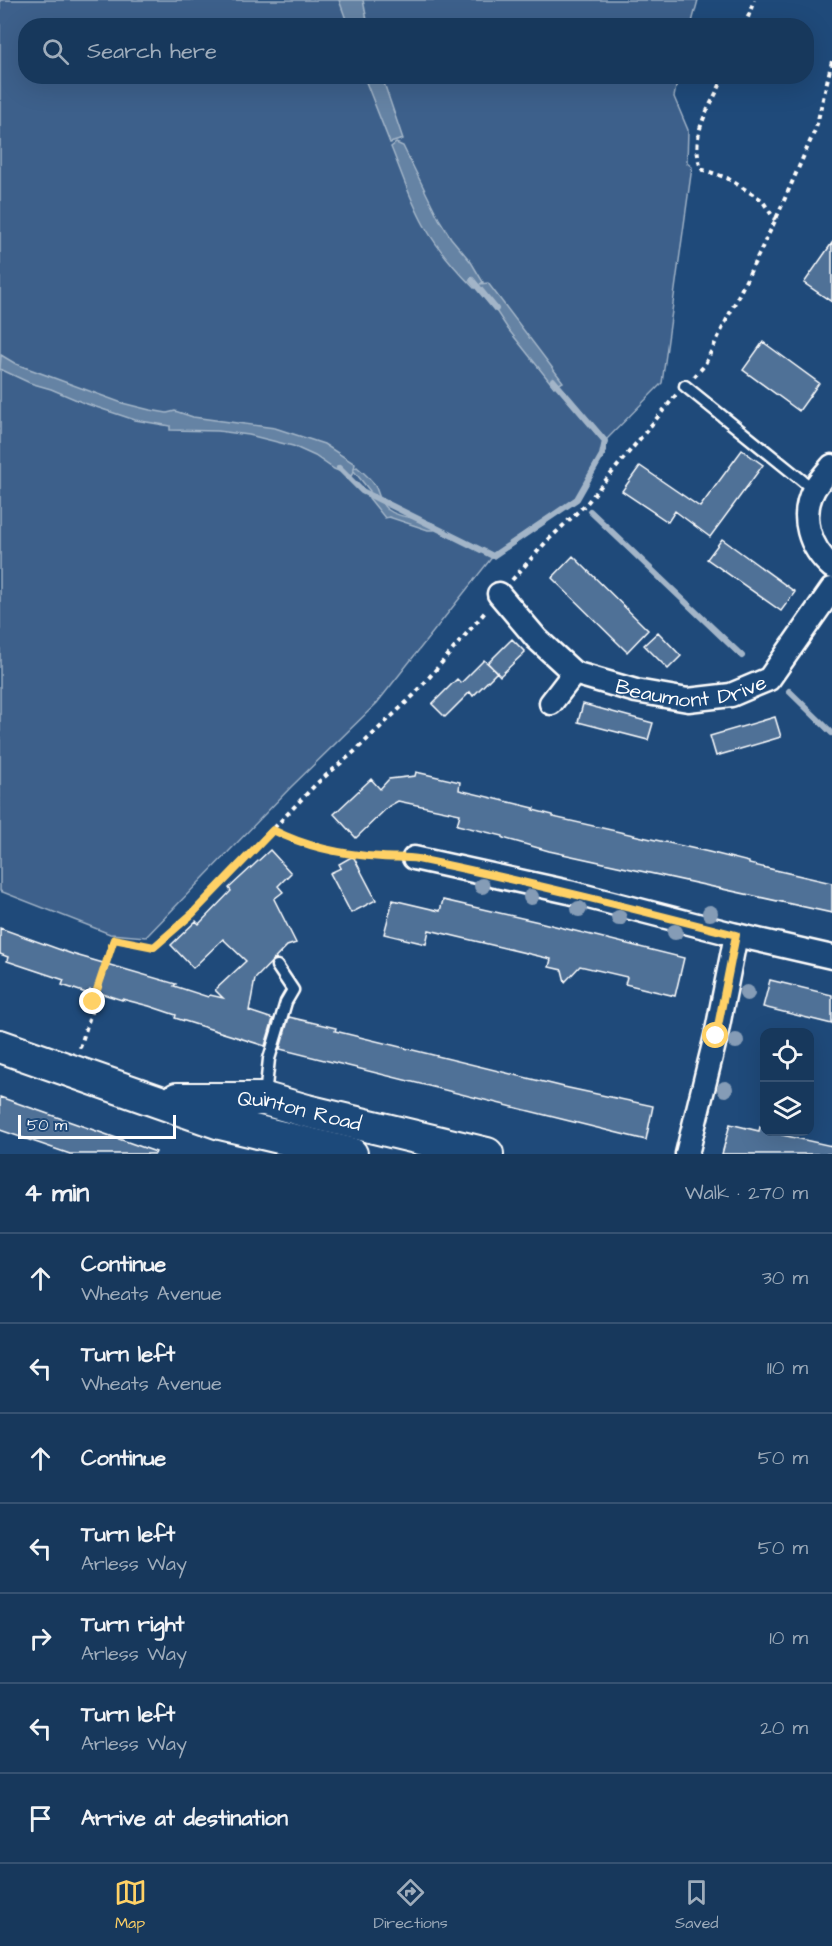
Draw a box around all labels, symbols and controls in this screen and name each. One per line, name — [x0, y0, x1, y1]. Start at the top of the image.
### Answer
search box — [18, 18, 814, 84]
icon: search — [39, 35, 72, 68]
text: Search here — [87, 36, 217, 67]
street label: Beaumont Drive — [612, 667, 771, 715]
route end — [79, 988, 105, 1014]
route start — [702, 1022, 728, 1048]
map controls — [760, 1028, 814, 1136]
button: locate — [760, 1028, 814, 1082]
button: layers — [760, 1082, 814, 1136]
street label: Quinton Road — [238, 1085, 365, 1138]
scale bar — [18, 1112, 176, 1140]
text: 50 m — [27, 1114, 67, 1136]
text: 4 min — [24, 1175, 89, 1211]
text: Walk · 270 m — [685, 1179, 808, 1207]
text: Continue — [81, 1249, 166, 1280]
icon: ahead — [24, 1262, 57, 1295]
text: 30 m — [762, 1264, 808, 1292]
text: Wheats Avenue — [81, 1280, 222, 1308]
text: Turn left — [81, 1339, 175, 1370]
icon: left — [24, 1352, 57, 1385]
text: 110 m — [767, 1354, 808, 1382]
text: Wheats Avenue — [81, 1370, 222, 1398]
icon: ahead — [24, 1442, 57, 1475]
text: Continue — [81, 1443, 166, 1474]
text: 50 m — [758, 1444, 808, 1472]
text: Turn left — [81, 1519, 175, 1550]
icon: left — [24, 1532, 57, 1565]
text: 50 m — [758, 1534, 808, 1562]
text: Arless Way — [81, 1550, 187, 1578]
text: Turn right — [81, 1609, 184, 1640]
icon: right — [24, 1622, 57, 1655]
text: 10 m — [769, 1624, 808, 1652]
text: Arless Way — [81, 1640, 187, 1668]
text: Turn left — [81, 1699, 175, 1730]
icon: left — [24, 1712, 57, 1745]
text: 20 m — [760, 1714, 808, 1742]
text: Arless Way — [81, 1730, 187, 1758]
icon: arrive — [24, 1802, 57, 1835]
text: Arrive at destination — [81, 1803, 288, 1834]
tab: Map — [114, 1876, 147, 1934]
tab: Directions — [374, 1876, 448, 1934]
tab: Saved — [675, 1876, 718, 1934]

